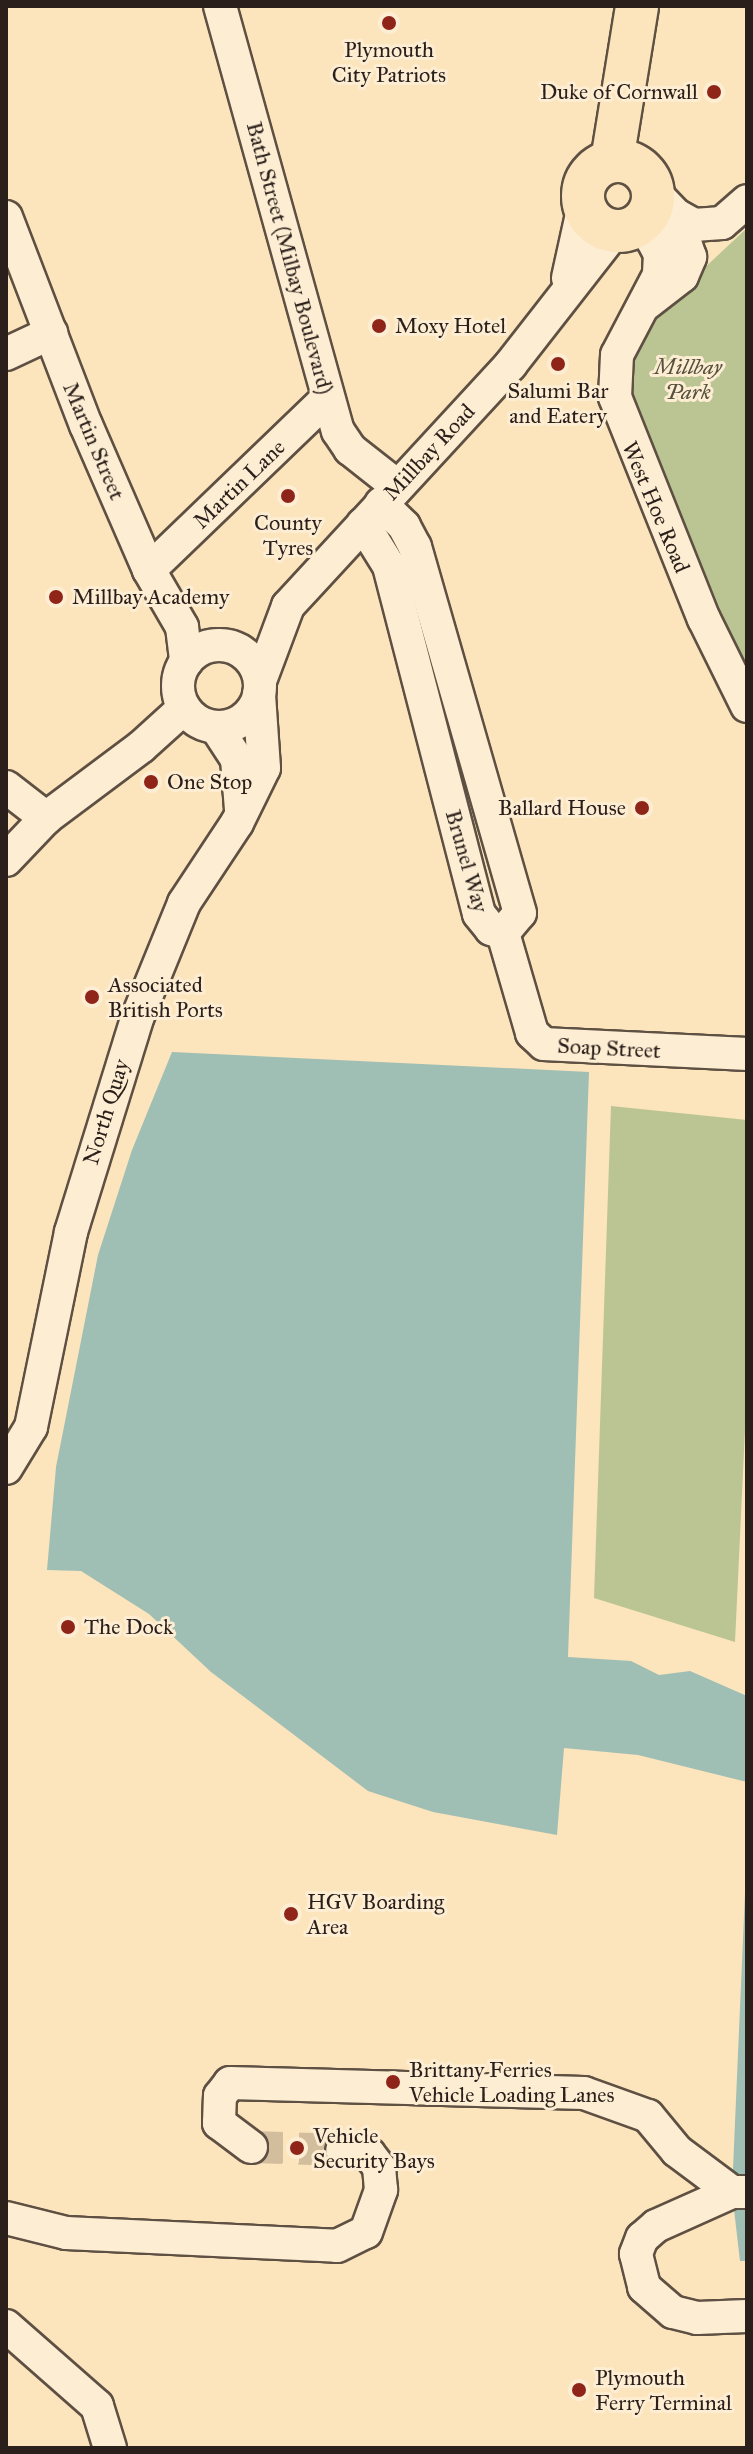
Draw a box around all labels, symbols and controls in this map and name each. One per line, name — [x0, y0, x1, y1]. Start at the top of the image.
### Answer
marker: Plymouth City Patriots — [380, 14, 398, 32]
place label: Plymouth City Patriots — [332, 36, 446, 88]
place label: Duke of Cornwall — [540, 79, 698, 105]
marker: Duke of Cornwall — [705, 83, 723, 101]
street label: Bath Street (Milbay Boulevard) — [241, 119, 339, 397]
place label: Moxy Hotel — [395, 313, 506, 339]
marker: Moxy Hotel — [370, 317, 388, 335]
park label: Millbay Park — [654, 353, 722, 404]
marker: Salumi Bar and Eatery — [549, 355, 567, 373]
place label: Salumi Bar and Eatery — [508, 377, 608, 428]
street label: Martin Street — [57, 378, 131, 504]
street label: Millbay Road — [378, 398, 480, 506]
street label: Martin Lane — [188, 434, 290, 534]
street label: West Hoe Road — [616, 437, 696, 577]
marker: County Tyres — [279, 487, 297, 505]
place label: County Tyres — [254, 509, 322, 560]
place label: Millbay Academy — [72, 584, 229, 610]
marker: Millbay Academy — [47, 588, 65, 606]
place label: One Stop — [167, 769, 252, 795]
marker: One Stop — [142, 773, 160, 791]
place label: Ballard House — [498, 795, 626, 821]
marker: Ballard House — [633, 799, 651, 817]
street label: Brunel Way — [440, 807, 494, 915]
place label: Associated British Ports — [108, 971, 223, 1022]
marker: Associated British Ports — [83, 988, 101, 1006]
street label: Soap Street — [557, 1032, 661, 1064]
street label: North Quay — [77, 1056, 135, 1168]
place label: The Dock — [84, 1614, 173, 1640]
marker: The Dock — [59, 1618, 77, 1636]
place label: HGV Boarding Area — [307, 1888, 444, 1940]
marker: HGV Boarding Area — [282, 1905, 300, 1923]
place label: Brittany Ferries Vehicle Loading Lanes — [409, 2056, 615, 2108]
marker: Brittany Ferries Vehicle Loading Lanes — [384, 2073, 402, 2091]
place label: Vehicle Security Bays — [313, 2122, 435, 2174]
marker: Vehicle Security Bays — [288, 2139, 306, 2157]
place label: Plymouth Ferry Terminal — [595, 2364, 732, 2416]
marker: Plymouth Ferry Terminal — [570, 2381, 588, 2399]

